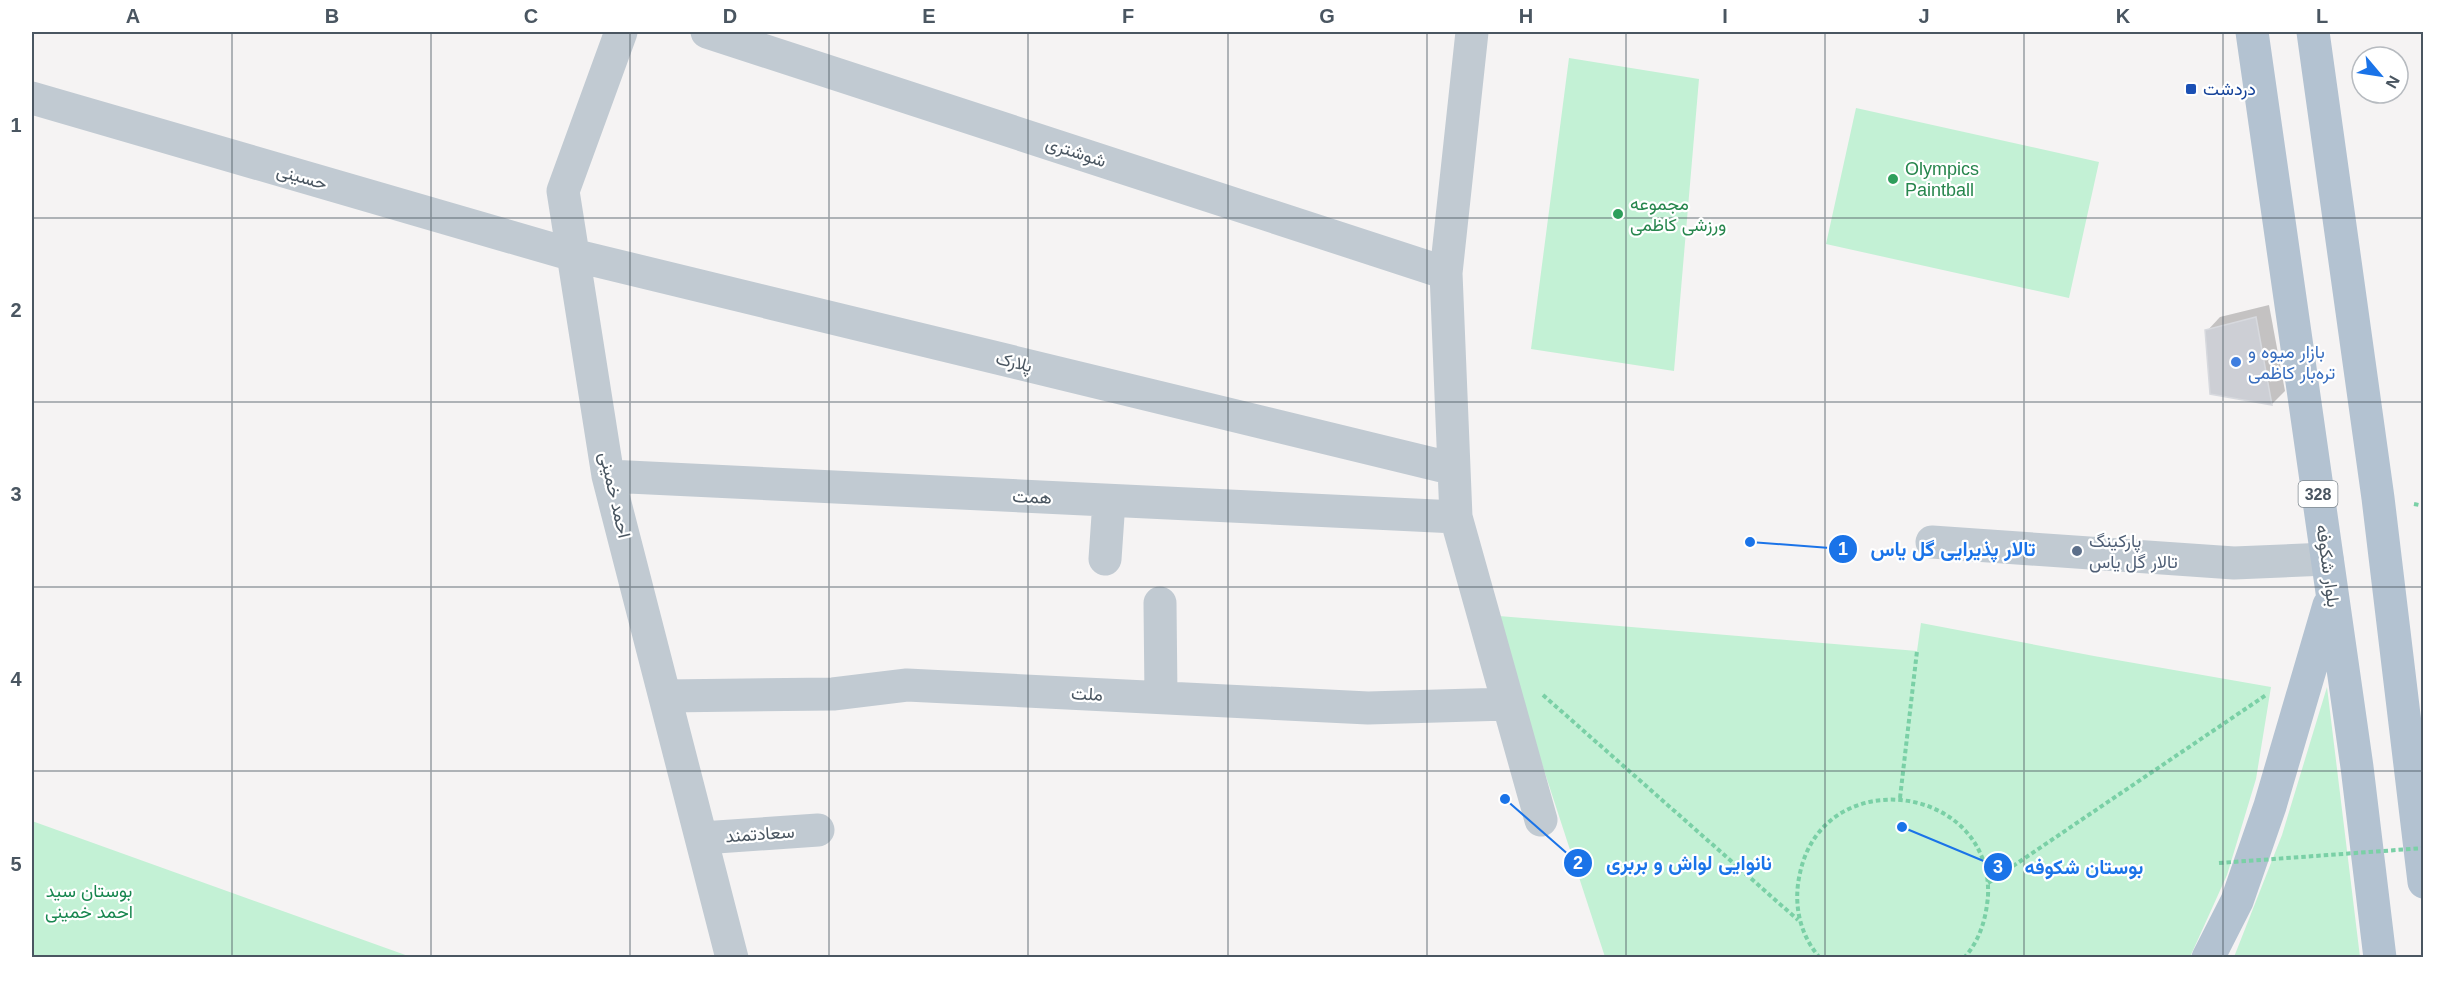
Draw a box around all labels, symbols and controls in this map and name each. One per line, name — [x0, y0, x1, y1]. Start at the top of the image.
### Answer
text: A — [126, 5, 140, 27]
text: B — [325, 5, 339, 27]
text: C — [524, 5, 538, 27]
text: D — [723, 5, 737, 27]
text: E — [922, 5, 936, 27]
text: F — [1122, 5, 1134, 27]
text: G — [1319, 5, 1335, 27]
text: H — [1519, 5, 1533, 27]
text: I — [1722, 5, 1728, 27]
text: J — [1918, 5, 1930, 27]
text: K — [2116, 5, 2131, 27]
text: L — [2316, 5, 2328, 27]
north arrow — [2350, 45, 2410, 105]
text: N — [2382, 73, 2403, 91]
place label: دردشت — [2203, 79, 2256, 100]
marker: دردشت — [2184, 82, 2198, 96]
text: 1 — [10, 114, 22, 136]
street label: شوشتری — [1043, 133, 1109, 172]
place label: Olympics Paintball — [1905, 159, 1979, 200]
street label: حسینی — [274, 160, 330, 195]
marker: Olympics Paintball — [1886, 172, 1900, 186]
place label: مجموعه ورزشی کاظمی — [1630, 194, 1726, 236]
marker: مجموعه ورزشی کاظمی — [1611, 207, 1625, 221]
text: 2 — [10, 299, 22, 321]
place label: بازار میوه و تره‌بار کاظمی — [2248, 342, 2335, 384]
street label: پلارک — [993, 348, 1034, 378]
marker: بازار میوه و تره‌بار کاظمی — [2229, 355, 2243, 369]
street label: احمد خمینی — [594, 450, 635, 540]
road number: 328 — [2298, 481, 2338, 507]
text: 3 — [10, 483, 22, 505]
street label: همت — [1012, 486, 1052, 508]
street label: بلوار شکوفه — [2311, 523, 2344, 609]
callout: تالار پذیرایی گل یاس — [1828, 530, 2047, 568]
place label: پارکینگ تالار گل یاس — [2089, 531, 2178, 573]
text: تالار پذیرایی گل یاس — [1870, 538, 2036, 563]
text: 1 — [1838, 539, 1848, 559]
marker: پارکینگ تالار گل یاس — [2070, 544, 2084, 558]
text: 4 — [10, 668, 22, 690]
street label: ملت — [1070, 683, 1104, 705]
street label: سعادتمند — [725, 822, 795, 846]
callout: نانوایی لواش و بربری — [1563, 844, 1784, 882]
callout: بوستان شکوفه — [1983, 848, 2156, 886]
text: نانوایی لواش و بربری — [1606, 852, 1772, 876]
text: 5 — [10, 853, 22, 875]
text: 2 — [1573, 853, 1583, 873]
text: بوستان شکوفه — [2025, 856, 2143, 880]
text: 3 — [1993, 857, 2003, 877]
park label: بوستان سید احمد خمینی — [45, 881, 133, 923]

